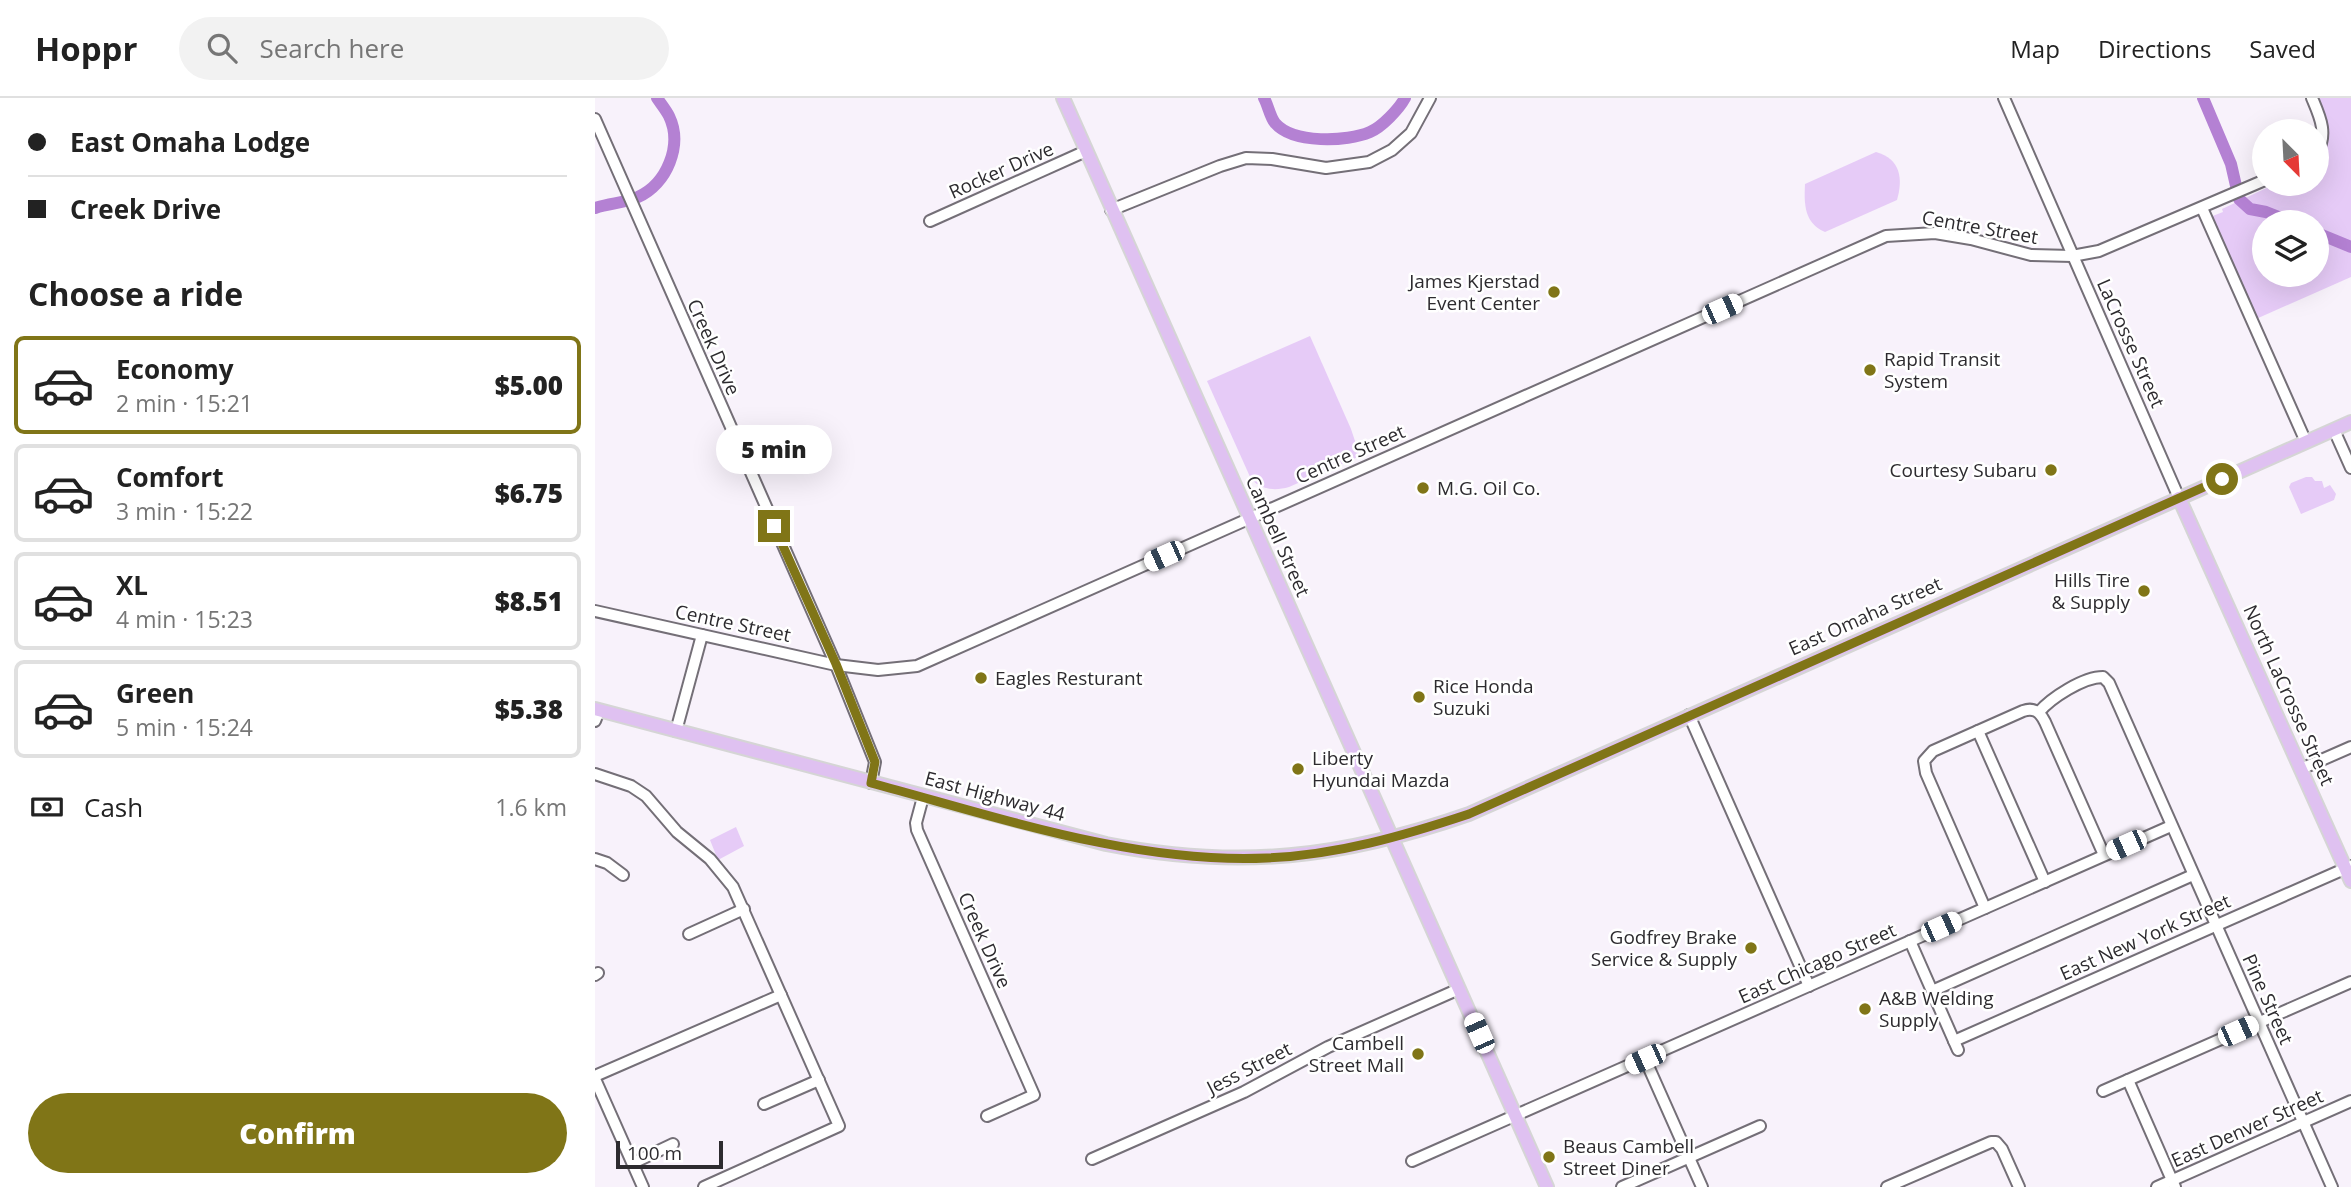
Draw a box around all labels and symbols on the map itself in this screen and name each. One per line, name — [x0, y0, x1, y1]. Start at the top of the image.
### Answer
north arrow — [2252, 119, 2329, 196]
street label: Rocker Drive — [944, 135, 1058, 205]
street label: Centre Street — [1920, 204, 2040, 250]
place label: James Kjerstad Event Center — [1407, 268, 1540, 316]
street label: LaCrosse Street — [2091, 274, 2171, 412]
marker: James Kjerstad Event Center — [1546, 284, 1562, 300]
car — [1699, 291, 1746, 327]
street label: Creek Drive — [681, 295, 747, 399]
place label: Rapid Transit System — [1884, 346, 2001, 394]
marker: Rapid Transit System — [1862, 362, 1878, 378]
street label: Centre Street — [1291, 418, 1409, 490]
callout: 5 min — [716, 424, 832, 474]
place label: Courtesy Subaru — [1890, 457, 2037, 483]
marker: Courtesy Subaru — [2043, 462, 2059, 478]
route start — [2206, 463, 2238, 495]
street label: Cambell Street — [1240, 471, 1316, 601]
place label: M.G. Oil Co. — [1437, 475, 1541, 501]
marker: M.G. Oil Co. — [1415, 480, 1431, 496]
route end — [758, 510, 790, 542]
car — [1141, 538, 1188, 574]
place label: Hills Tire & Supply — [2052, 567, 2130, 615]
street label: East Omaha Street — [1784, 570, 1946, 661]
marker: Hills Tire & Supply — [2136, 583, 2152, 599]
street label: Centre Street — [673, 598, 793, 648]
street label: North LaCrosse Street — [2237, 601, 2341, 790]
place label: Eagles Resturant — [995, 665, 1143, 691]
marker: Eagles Resturant — [973, 670, 989, 686]
place label: Rice Honda Suzuki — [1433, 673, 1534, 721]
marker: Rice Honda Suzuki — [1411, 689, 1427, 705]
place label: Liberty Hyundai Mazda — [1312, 745, 1449, 793]
marker: Liberty Hyundai Mazda — [1290, 761, 1306, 777]
street label: East Highway 44 — [922, 765, 1068, 827]
car — [2103, 827, 2150, 863]
street label: Creek Drive — [952, 888, 1018, 992]
street label: East New York Street — [2056, 888, 2235, 986]
car — [1918, 909, 1965, 945]
street label: East Chicago Street — [1734, 917, 1900, 1009]
place label: Godfrey Brake Service & Supply — [1591, 924, 1737, 972]
marker: Godfrey Brake Service & Supply — [1743, 940, 1759, 956]
street label: Pine Street — [2236, 950, 2300, 1049]
place label: A&B Welding Supply — [1879, 985, 1993, 1033]
marker: A&B Welding Supply — [1857, 1001, 1873, 1017]
car — [1461, 1010, 1498, 1056]
car — [2215, 1013, 2262, 1049]
place label: Cambell Street Mall — [1309, 1030, 1404, 1078]
street label: Jess Street — [1200, 1035, 1296, 1101]
car — [1622, 1041, 1669, 1077]
marker: Cambell Street Mall — [1410, 1046, 1426, 1062]
street label: East Denver Street — [2167, 1083, 2327, 1173]
place label: Beaus Cambell Street Diner — [1563, 1133, 1694, 1181]
scale bar — [616, 1138, 723, 1170]
marker: Beaus Cambell Street Diner — [1541, 1149, 1557, 1165]

